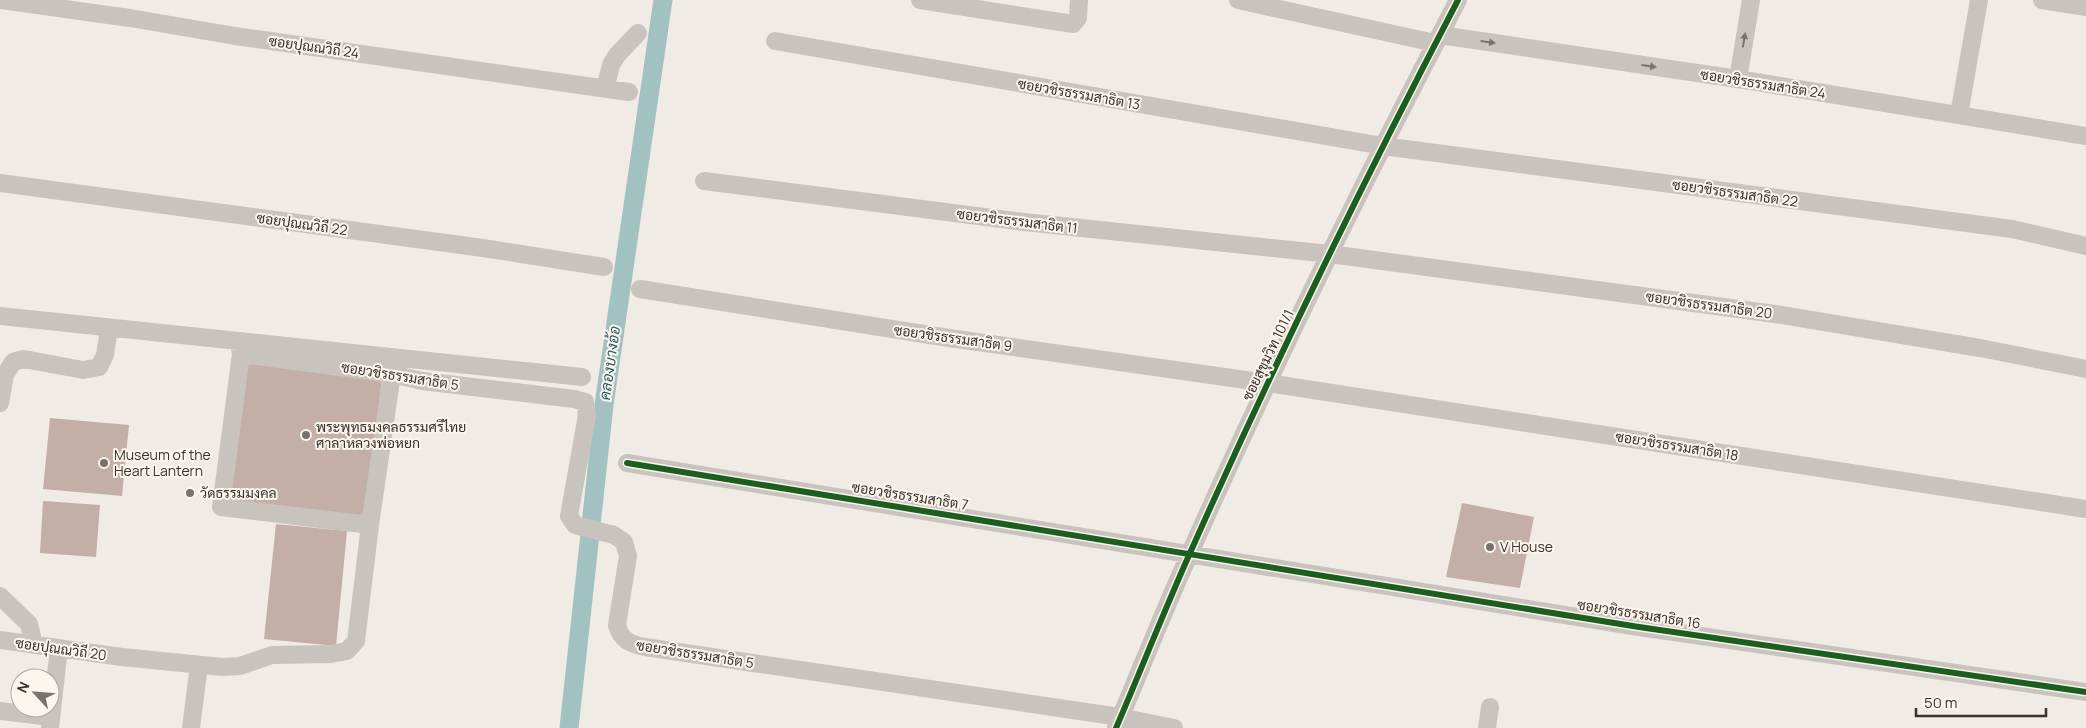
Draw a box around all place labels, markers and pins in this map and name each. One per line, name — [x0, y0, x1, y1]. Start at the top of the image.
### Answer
place label: พระพุทธมงคลธรรมศรีไทย ศาลาหลวงพ่อหยก — [316, 417, 466, 452]
marker: พระพุทธมงคลธรรมศรีไทย ศาลาหลวงพ่อหยก — [300, 429, 312, 441]
place label: Museum of the Heart Lantern — [114, 445, 211, 480]
marker: Museum of the Heart Lantern — [98, 457, 110, 469]
place label: วัดธรรมมงคล — [200, 483, 277, 502]
marker: วัดธรรมมงคล — [184, 487, 196, 499]
place label: V House — [1500, 537, 1553, 556]
marker: V House — [1484, 541, 1496, 553]

